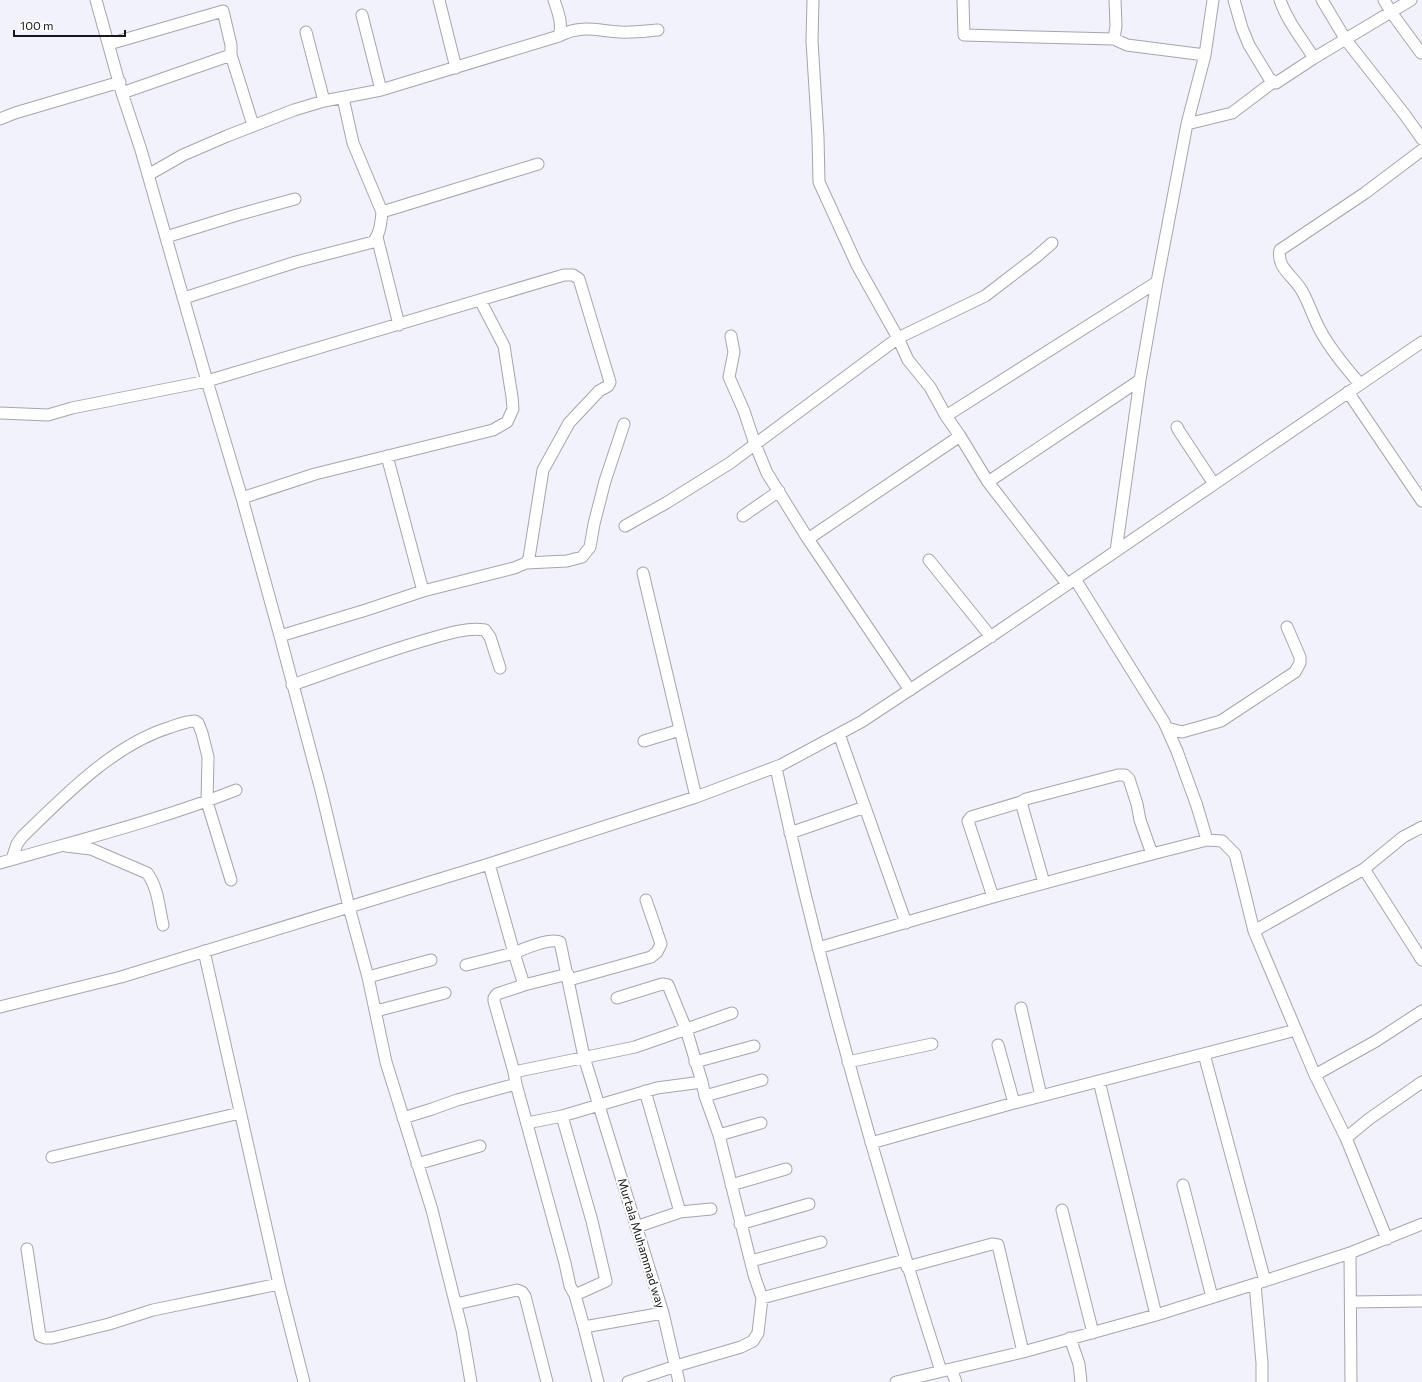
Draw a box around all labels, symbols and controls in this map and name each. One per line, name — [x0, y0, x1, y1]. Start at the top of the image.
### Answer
scale bar — [14, 12, 125, 38]
text: 100 m — [20, 18, 54, 32]
street label: Murtala Muhammad way — [616, 1176, 668, 1310]

